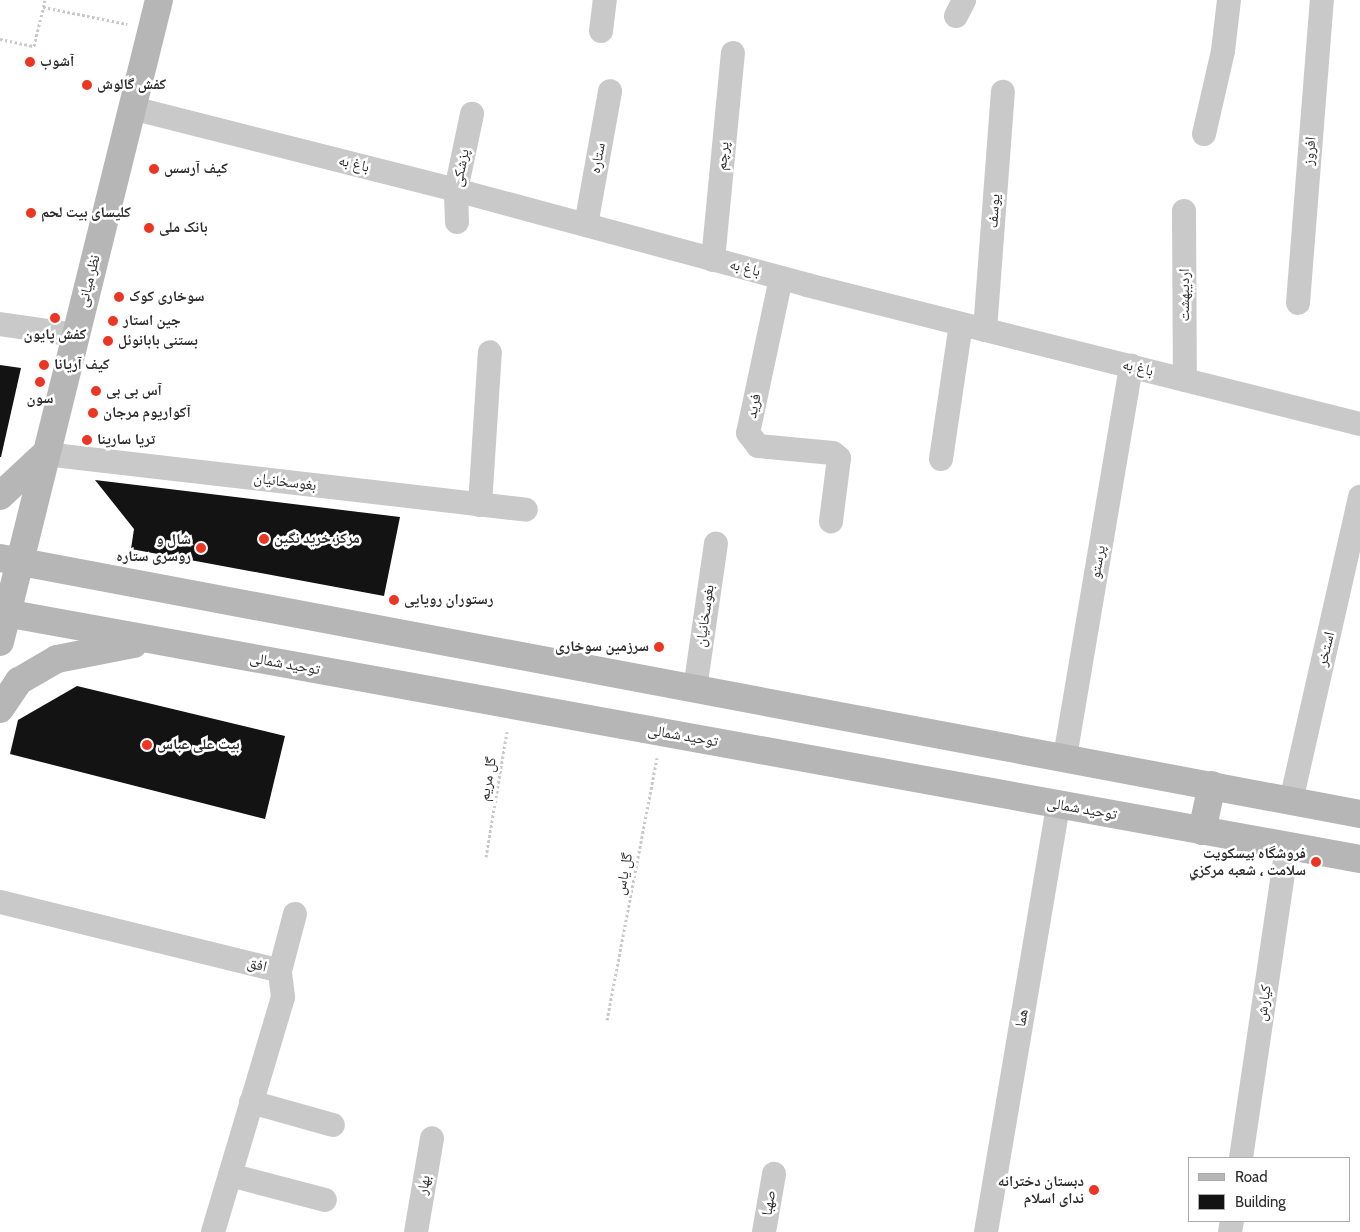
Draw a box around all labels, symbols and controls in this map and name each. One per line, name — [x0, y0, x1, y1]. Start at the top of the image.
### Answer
place label: آشوب — [40, 53, 74, 71]
marker: آشوب — [24, 56, 36, 68]
place label: کفش گالوش — [97, 76, 166, 94]
marker: کفش گالوش — [81, 79, 93, 91]
street label: افروز — [1300, 136, 1320, 166]
street label: ستاره — [586, 141, 610, 175]
street label: پرچم — [713, 141, 733, 171]
street label: پزشکی — [449, 148, 473, 188]
street label: باغ به — [337, 151, 371, 177]
place label: کیف آرسس — [164, 160, 228, 178]
marker: کیف آرسس — [148, 163, 160, 175]
street label: یوسف — [984, 193, 1004, 229]
place label: کلیسای بیت لحم — [41, 204, 131, 222]
marker: کلیسای بیت لحم — [25, 207, 37, 219]
place label: بانک ملی — [159, 219, 208, 237]
marker: بانک ملی — [143, 222, 155, 234]
street label: نظر میانی — [74, 253, 104, 309]
street label: باغ به — [728, 255, 762, 281]
street label: اردیبهشت — [1176, 268, 1194, 322]
place label: سوخاری کوک — [129, 288, 205, 306]
marker: سوخاری کوک — [113, 291, 125, 303]
marker: کفش پایون — [49, 312, 61, 324]
place label: جین استار — [123, 312, 181, 330]
marker: جین استار — [107, 315, 119, 327]
place label: کفش پایون — [24, 326, 86, 344]
place label: بستنی بابانوئل — [118, 332, 198, 350]
marker: بستنی بابانوئل — [102, 335, 114, 347]
street label: باغ به — [1121, 355, 1155, 381]
place label: کیف آریانا — [54, 356, 110, 374]
marker: کیف آریانا — [38, 359, 50, 371]
marker: سون — [34, 376, 46, 388]
place label: آس بی بی — [106, 382, 162, 400]
marker: آس بی بی — [90, 385, 102, 397]
place label: سون — [27, 390, 53, 408]
street label: فرید — [743, 392, 765, 420]
place label: آکواریوم مرجان — [103, 404, 191, 422]
marker: آکواریوم مرجان — [87, 407, 99, 419]
place label: تریا سارینا — [97, 431, 155, 449]
marker: تریا سارینا — [81, 434, 93, 446]
street label: بغوسخانیان — [253, 469, 317, 495]
place label: شال و روسری ستاره — [116, 530, 191, 565]
place label: مرکز خرید نگین — [274, 530, 360, 548]
marker: مرکز خرید نگین — [258, 533, 270, 545]
marker: شال و روسری ستاره — [195, 542, 207, 554]
street label: پرستو — [1086, 544, 1110, 580]
street label: بغوسخانیان — [692, 583, 718, 649]
place label: رستوران رویایی — [404, 591, 493, 609]
marker: رستوران رویایی — [388, 594, 400, 606]
street label: استخر — [1313, 630, 1339, 668]
place label: سرزمین سوخاری — [555, 638, 649, 656]
marker: سرزمین سوخاری — [653, 641, 665, 653]
street label: توحید شمالی — [249, 649, 321, 679]
street label: توحید شمالی — [647, 721, 719, 751]
place label: بیت علی عباس — [157, 736, 240, 754]
marker: بیت علی عباس — [141, 739, 153, 751]
street label: گل مریم — [475, 756, 501, 802]
street label: توحید شمالی — [1046, 794, 1118, 824]
place label: فروشگاه بيسكويت سلامت ، شعبه مركزي — [1189, 844, 1306, 879]
street label: گل یاس — [611, 851, 637, 897]
marker: فروشگاه بيسكويت سلامت ، شعبه مركزي — [1310, 856, 1322, 868]
street label: افق — [245, 954, 269, 976]
street label: کیارش — [1253, 984, 1275, 1022]
street label: هما — [1012, 1008, 1032, 1028]
legend — [1188, 1157, 1350, 1222]
text: Road — [1235, 1168, 1268, 1186]
place label: دبستان دخترانه ندای اسلام — [998, 1172, 1084, 1207]
street label: بهار — [413, 1174, 435, 1196]
marker: دبستان دخترانه ندای اسلام — [1088, 1184, 1100, 1196]
street label: صهبا — [758, 1189, 780, 1217]
text: Building — [1235, 1193, 1286, 1211]

